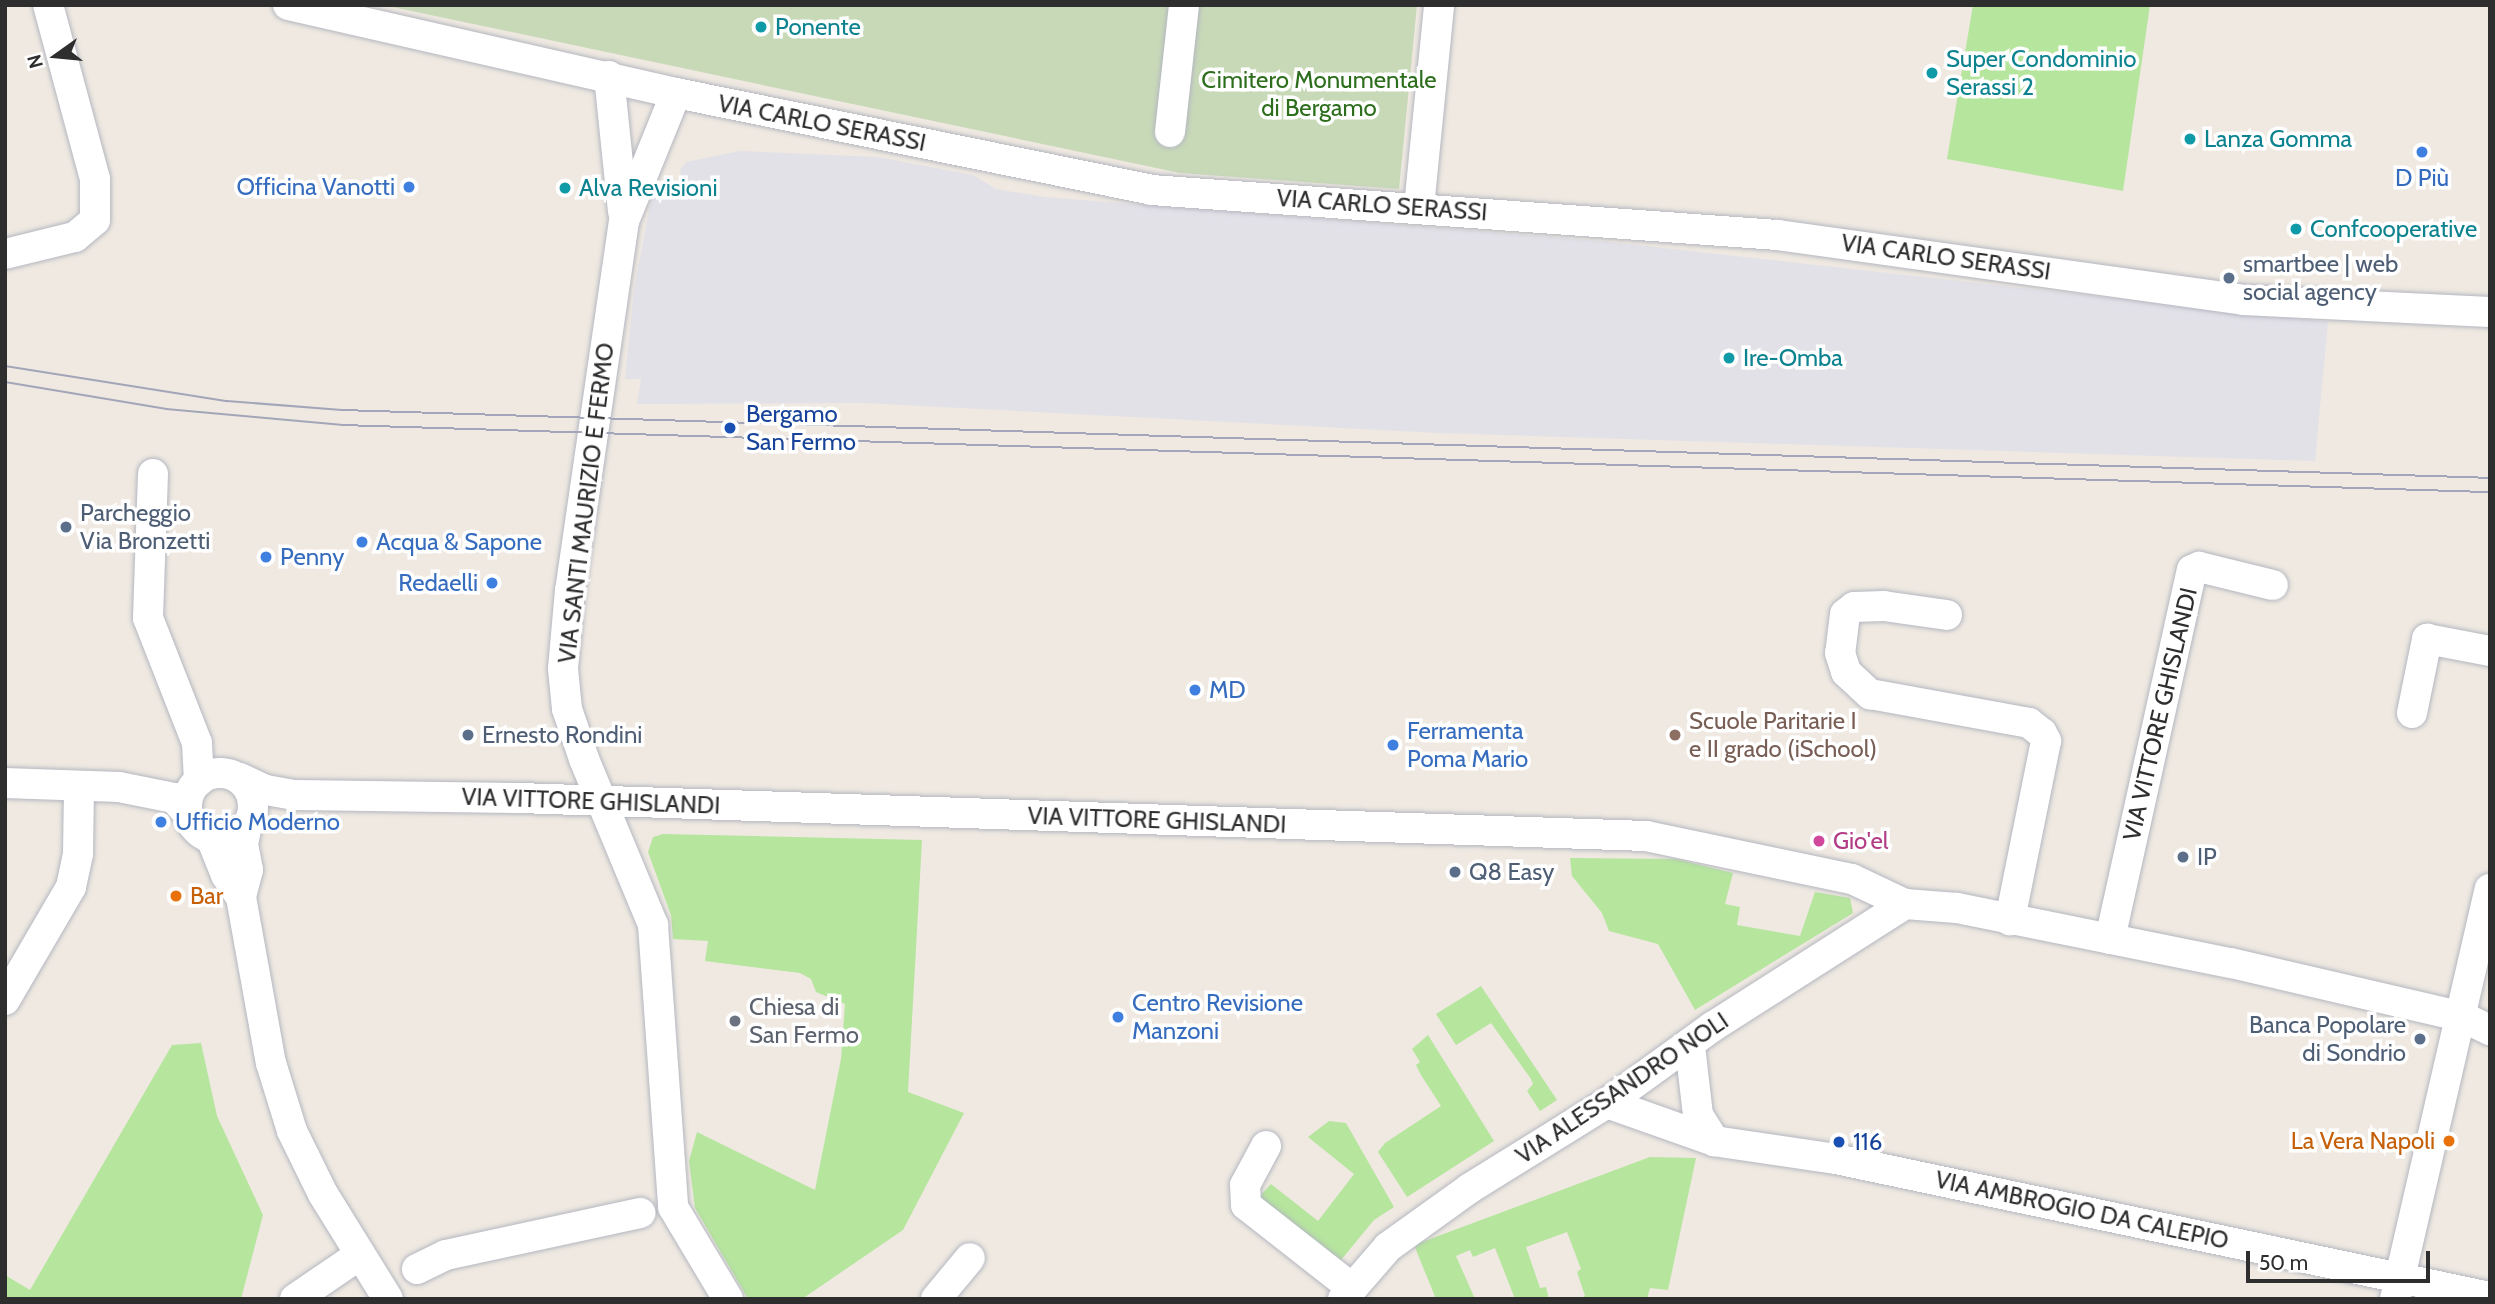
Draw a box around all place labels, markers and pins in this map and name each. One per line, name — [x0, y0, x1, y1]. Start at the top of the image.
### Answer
place label: Ponente — [775, 13, 861, 41]
marker: Ponente — [753, 19, 769, 35]
place label: Super Condominio Serassi 2 — [1946, 45, 2137, 101]
marker: Super Condominio Serassi 2 — [1924, 65, 1940, 81]
place label: Lanza Gomma — [2204, 125, 2352, 153]
marker: Lanza Gomma — [2182, 131, 2198, 147]
marker: D Più — [2414, 144, 2430, 160]
place label: D Più — [2395, 164, 2449, 192]
place label: Officina Vanotti — [236, 173, 395, 201]
place label: Alva Revisioni — [579, 174, 718, 202]
marker: Officina Vanotti — [401, 179, 417, 195]
marker: Alva Revisioni — [557, 180, 573, 196]
place label: Confcooperative — [2310, 215, 2477, 243]
marker: Confcooperative — [2288, 221, 2304, 237]
place label: smartbee | web social agency — [2243, 250, 2398, 306]
marker: smartbee | web social agency — [2221, 270, 2237, 286]
place label: Ire-Omba — [1743, 344, 1843, 372]
marker: Ire-Omba — [1721, 350, 1737, 366]
place label: Bergamo San Fermo — [746, 400, 856, 456]
marker: Bergamo San Fermo — [720, 418, 740, 438]
place label: Parcheggio Via Bronzetti — [80, 499, 210, 555]
marker: Parcheggio Via Bronzetti — [58, 519, 74, 535]
place label: Acqua & Sapone — [376, 528, 542, 556]
marker: Acqua & Sapone — [354, 534, 370, 550]
place label: Penny — [280, 543, 344, 571]
marker: Penny — [258, 549, 274, 565]
place label: Redaelli — [398, 569, 478, 597]
marker: Redaelli — [484, 575, 500, 591]
place label: MD — [1209, 676, 1246, 704]
marker: MD — [1187, 682, 1203, 698]
place label: Scuole Paritarie I e II grado (iSchool) — [1689, 707, 1877, 763]
place label: Ferramenta Poma Mario — [1407, 717, 1528, 773]
place label: Ernesto Rondini — [482, 721, 642, 749]
marker: Ernesto Rondini — [460, 727, 476, 743]
marker: Scuole Paritarie I e II grado (iSchool) — [1667, 727, 1683, 743]
marker: Ferramenta Poma Mario — [1385, 737, 1401, 753]
place label: Ufficio Moderno — [175, 808, 340, 836]
marker: Ufficio Moderno — [153, 814, 169, 830]
place label: Gio'el — [1833, 827, 1888, 855]
marker: Gio'el — [1811, 833, 1827, 849]
place label: IP — [2197, 843, 2217, 871]
marker: IP — [2175, 849, 2191, 865]
place label: Q8 Easy — [1469, 858, 1554, 886]
marker: Q8 Easy — [1447, 864, 1463, 880]
place label: Bar — [190, 882, 223, 910]
marker: Bar — [168, 888, 184, 904]
place label: Centro Revisione Manzoni — [1132, 989, 1303, 1045]
place label: Chiesa di San Fermo — [749, 993, 859, 1049]
marker: Centro Revisione Manzoni — [1110, 1009, 1126, 1025]
place label: Banca Popolare di Sondrio — [2249, 1011, 2406, 1067]
marker: Chiesa di San Fermo — [727, 1013, 743, 1029]
marker: Banca Popolare di Sondrio — [2412, 1031, 2428, 1047]
place label: La Vera Napoli — [2291, 1127, 2435, 1155]
place label: 116 — [1853, 1128, 1882, 1156]
marker: La Vera Napoli — [2441, 1133, 2457, 1149]
marker: 116 — [1831, 1134, 1847, 1150]

